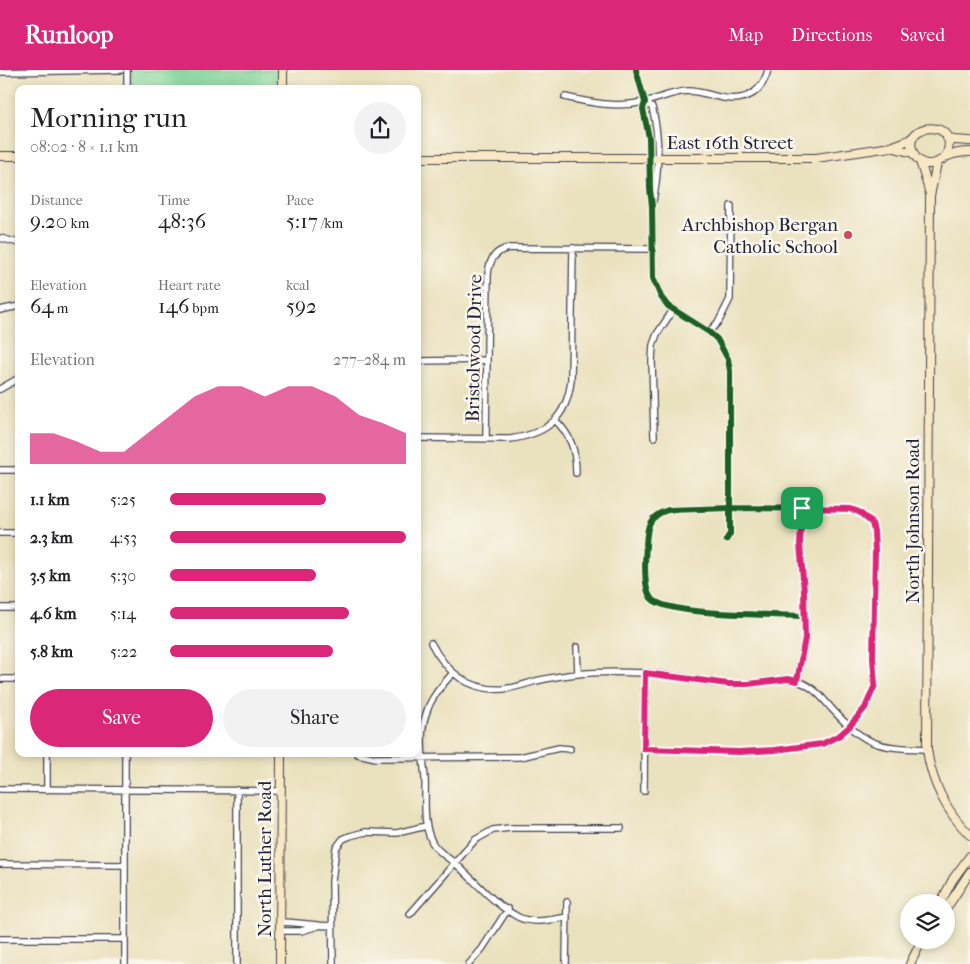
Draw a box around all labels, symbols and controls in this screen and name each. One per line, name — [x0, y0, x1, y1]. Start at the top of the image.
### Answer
text: Runloop — [25, 21, 113, 49]
text: Map — [729, 25, 763, 46]
text: Directions — [791, 25, 872, 46]
text: Saved — [900, 25, 945, 46]
text: Morning run — [30, 101, 187, 134]
button: share — [354, 102, 406, 154]
street label: East 16th Street — [667, 132, 794, 154]
text: 08:02 · 8 × 1.1 km — [30, 137, 138, 156]
text: Distance — [30, 192, 83, 209]
text: Time — [158, 192, 190, 209]
text: Pace — [286, 192, 314, 209]
text: 9.20 — [30, 209, 67, 233]
text: 48:36 — [158, 209, 206, 233]
text: 5:17 — [286, 209, 318, 233]
place label: Archbishop Bergan Catholic School — [681, 214, 838, 258]
text: km — [67, 215, 89, 232]
text: /km — [318, 215, 343, 232]
marker: Archbishop Bergan Catholic School — [842, 229, 854, 241]
street label: Bristolwood Drive — [462, 274, 486, 422]
text: Elevation — [30, 277, 87, 294]
text: Heart rate — [158, 277, 221, 294]
text: kcal — [286, 277, 310, 294]
text: 64 — [30, 294, 54, 318]
text: 146 — [158, 294, 189, 318]
text: 592 — [286, 294, 317, 318]
text: m — [54, 300, 68, 317]
text: bpm — [189, 300, 219, 317]
text: Elevation — [30, 350, 95, 369]
text: 277–284 m — [333, 350, 406, 369]
street label: North Johnson Road — [902, 438, 924, 604]
pin — [781, 487, 823, 529]
text: 1.1 km — [30, 490, 69, 509]
text: 5:25 — [110, 490, 136, 509]
icon: arrive — [788, 494, 816, 522]
text: 2.3 km — [30, 528, 73, 547]
text: 4:53 — [110, 528, 137, 547]
text: 3.5 km — [30, 566, 71, 585]
text: 5:30 — [110, 566, 136, 585]
text: 4.6 km — [30, 604, 77, 623]
text: 5:14 — [110, 604, 136, 623]
text: 5.8 km — [30, 642, 73, 661]
text: 5:22 — [110, 642, 137, 661]
button: Save — [30, 689, 213, 747]
button: Share — [223, 689, 406, 747]
street label: North Luther Road — [254, 780, 276, 937]
map controls — [900, 894, 955, 949]
button: layers — [900, 894, 955, 949]

